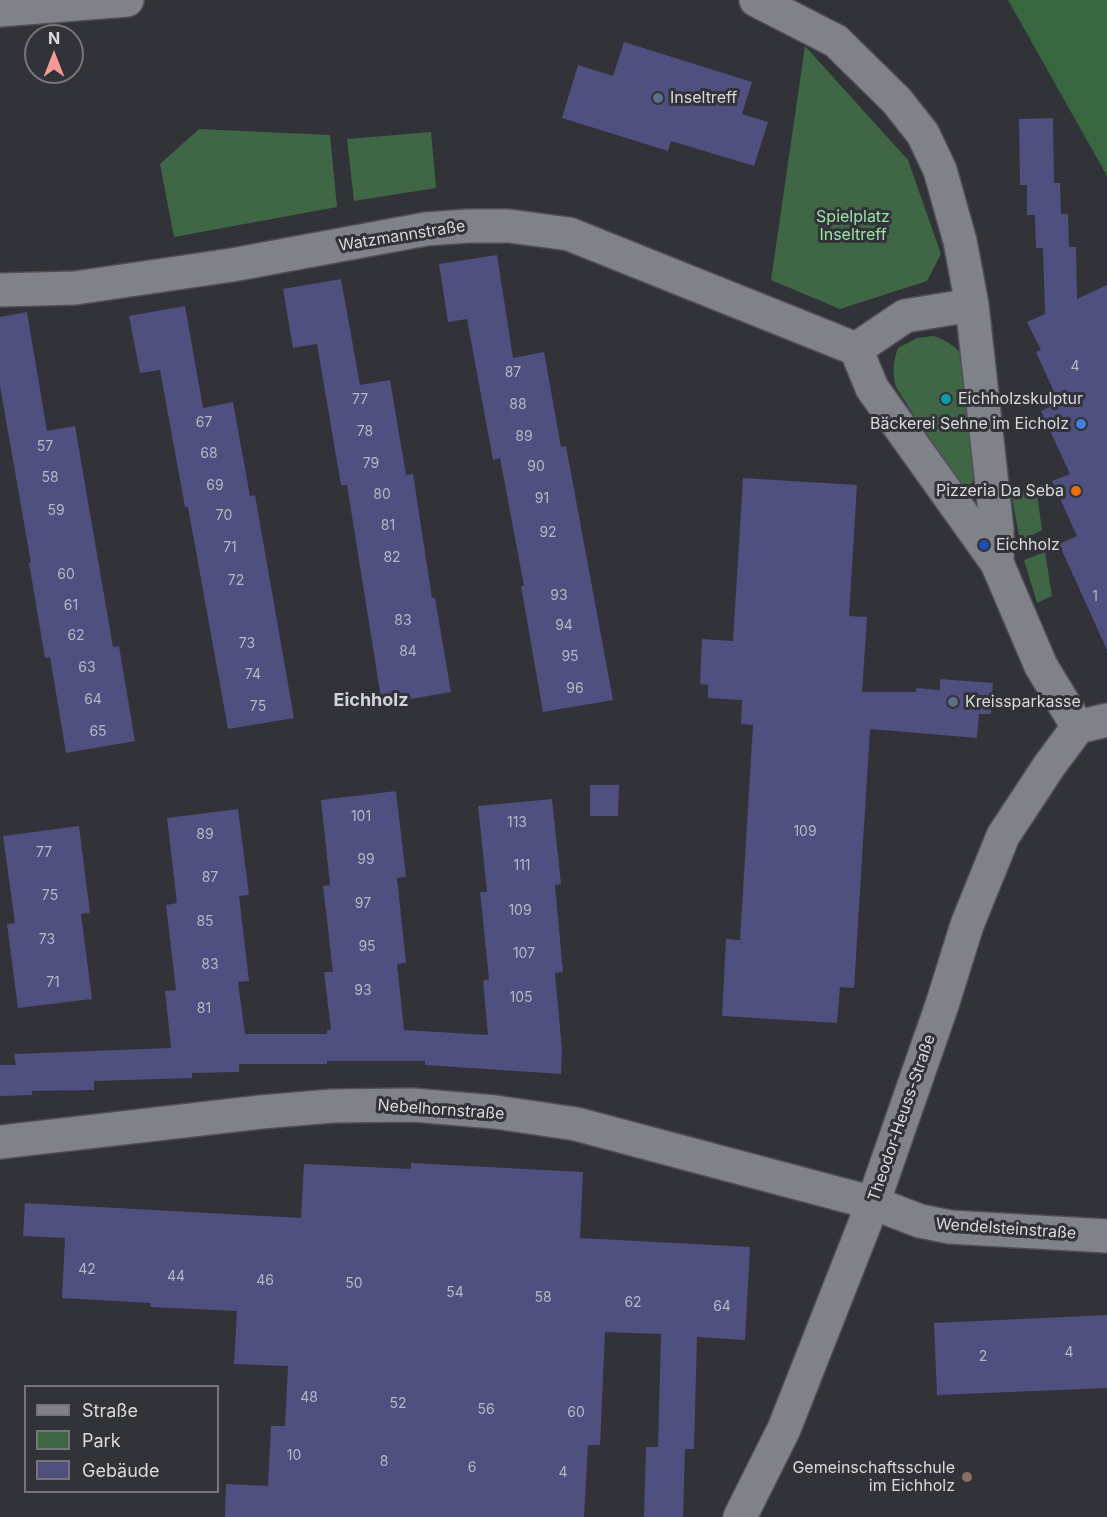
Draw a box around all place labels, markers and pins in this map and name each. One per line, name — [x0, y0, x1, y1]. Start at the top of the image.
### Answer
place label: Inseltreff — [670, 88, 737, 108]
marker: Inseltreff — [651, 91, 665, 105]
place label: Eichholzskulptur — [958, 389, 1083, 409]
marker: Eichholzskulptur — [939, 392, 953, 406]
place label: Bäckerei Sehne im Eicholz — [870, 414, 1069, 434]
marker: Bäckerei Sehne im Eicholz — [1074, 417, 1088, 431]
place label: Pizzeria Da Seba — [936, 481, 1064, 501]
marker: Pizzeria Da Seba — [1069, 484, 1083, 498]
place label: Eichholz — [996, 535, 1060, 555]
marker: Eichholz — [977, 538, 991, 552]
place label: Kreissparkasse — [965, 692, 1081, 712]
marker: Kreissparkasse — [946, 695, 960, 709]
place label: Gemeinschaftsschule im Eichholz — [792, 1458, 955, 1496]
marker: Gemeinschaftsschule im Eichholz — [960, 1470, 974, 1484]

